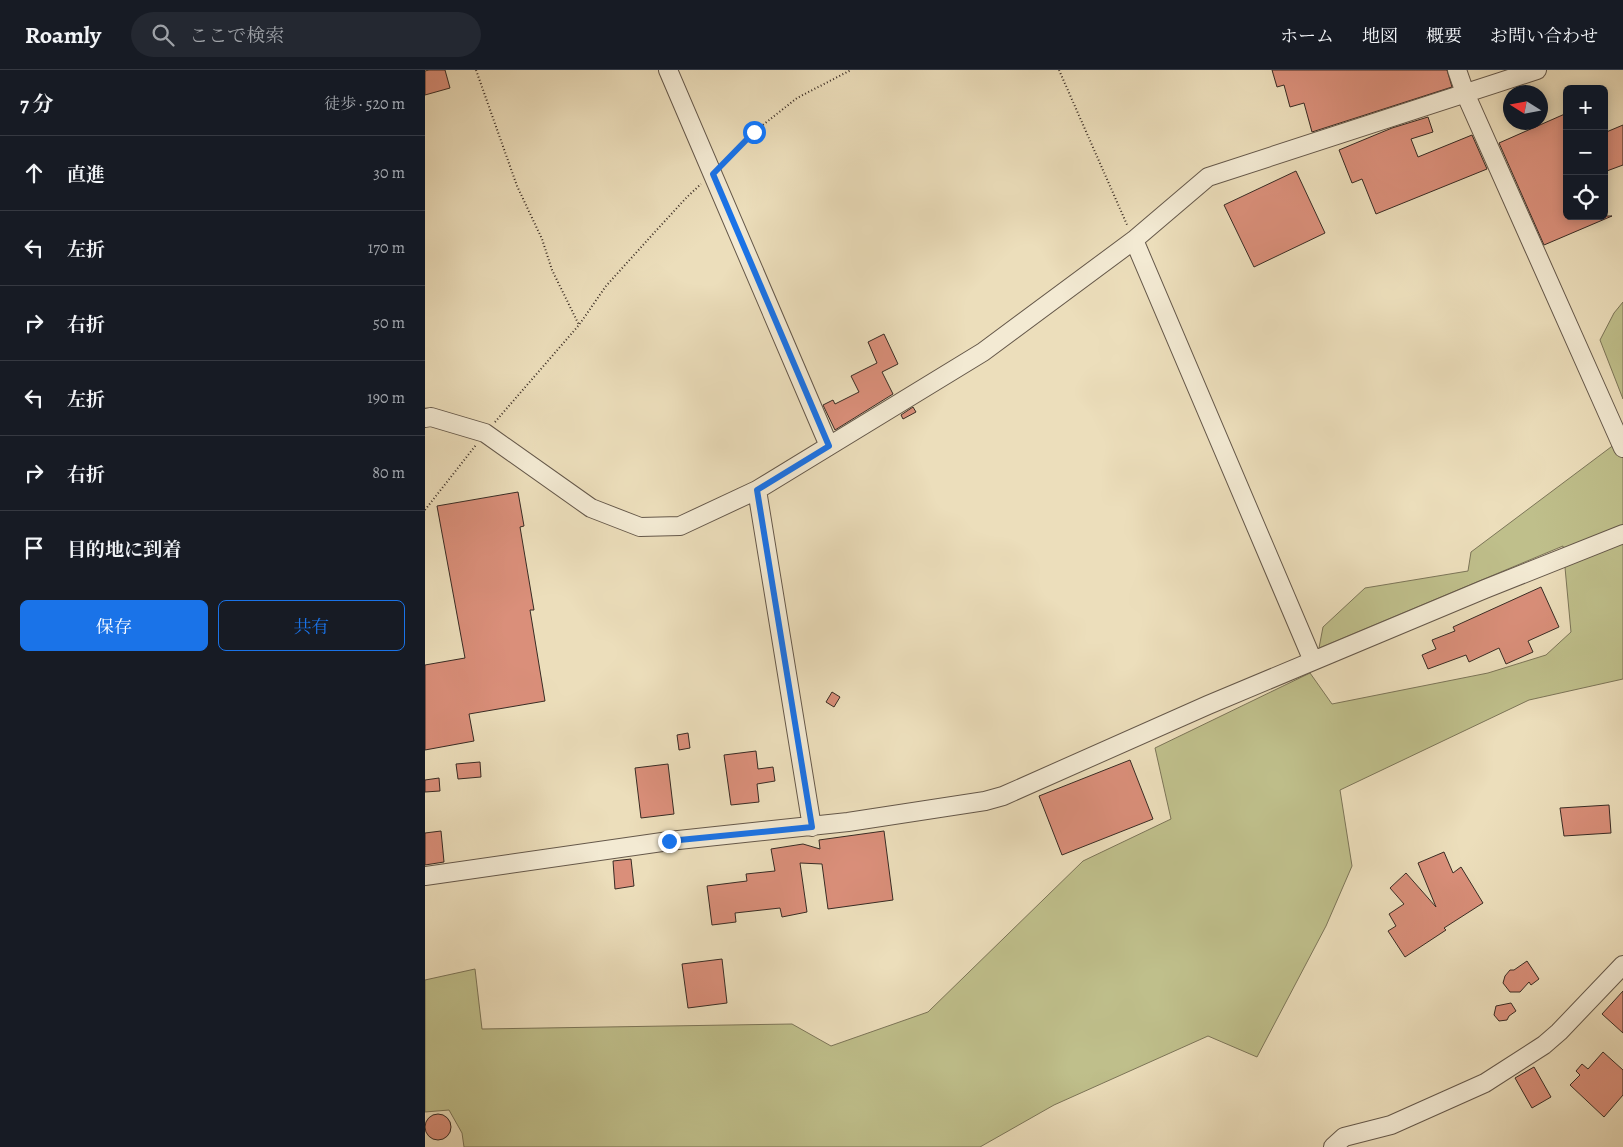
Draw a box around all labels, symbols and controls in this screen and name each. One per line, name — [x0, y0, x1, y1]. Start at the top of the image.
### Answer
search box — [131, 12, 481, 57]
text: Roamly — [25, 19, 101, 51]
icon: search — [149, 21, 177, 49]
text: ここで検索 — [189, 23, 284, 49]
text: ホーム — [1280, 24, 1334, 48]
text: 地図 — [1362, 24, 1398, 48]
text: 概要 — [1426, 24, 1462, 48]
text: お問い合わせ — [1490, 24, 1598, 48]
north arrow — [1503, 85, 1548, 130]
map controls — [1563, 85, 1608, 220]
button: + — [1563, 85, 1608, 130]
text: 7 分 — [20, 90, 54, 118]
text: 徒歩 · 520 m — [324, 93, 405, 115]
route start — [743, 121, 766, 144]
button: − — [1563, 130, 1608, 175]
icon: ahead — [20, 159, 48, 187]
text: 直進 — [67, 162, 105, 188]
text: 30 m — [373, 162, 405, 184]
button: locate — [1563, 175, 1608, 220]
icon: left — [20, 234, 48, 262]
text: 左折 — [67, 237, 105, 263]
text: 170 m — [368, 237, 405, 259]
icon: right — [20, 309, 48, 337]
text: 右折 — [67, 312, 105, 338]
text: 50 m — [373, 312, 405, 334]
icon: left — [20, 384, 48, 412]
text: 左折 — [67, 387, 105, 413]
text: 190 m — [367, 387, 405, 409]
icon: right — [20, 459, 48, 487]
text: 右折 — [67, 462, 105, 488]
text: 80 m — [372, 462, 405, 484]
icon: arrive — [20, 534, 48, 562]
text: 目的地に到着 — [67, 537, 181, 563]
button: 保存 — [20, 600, 208, 651]
button: 共有 — [218, 600, 405, 651]
route end — [658, 830, 681, 853]

